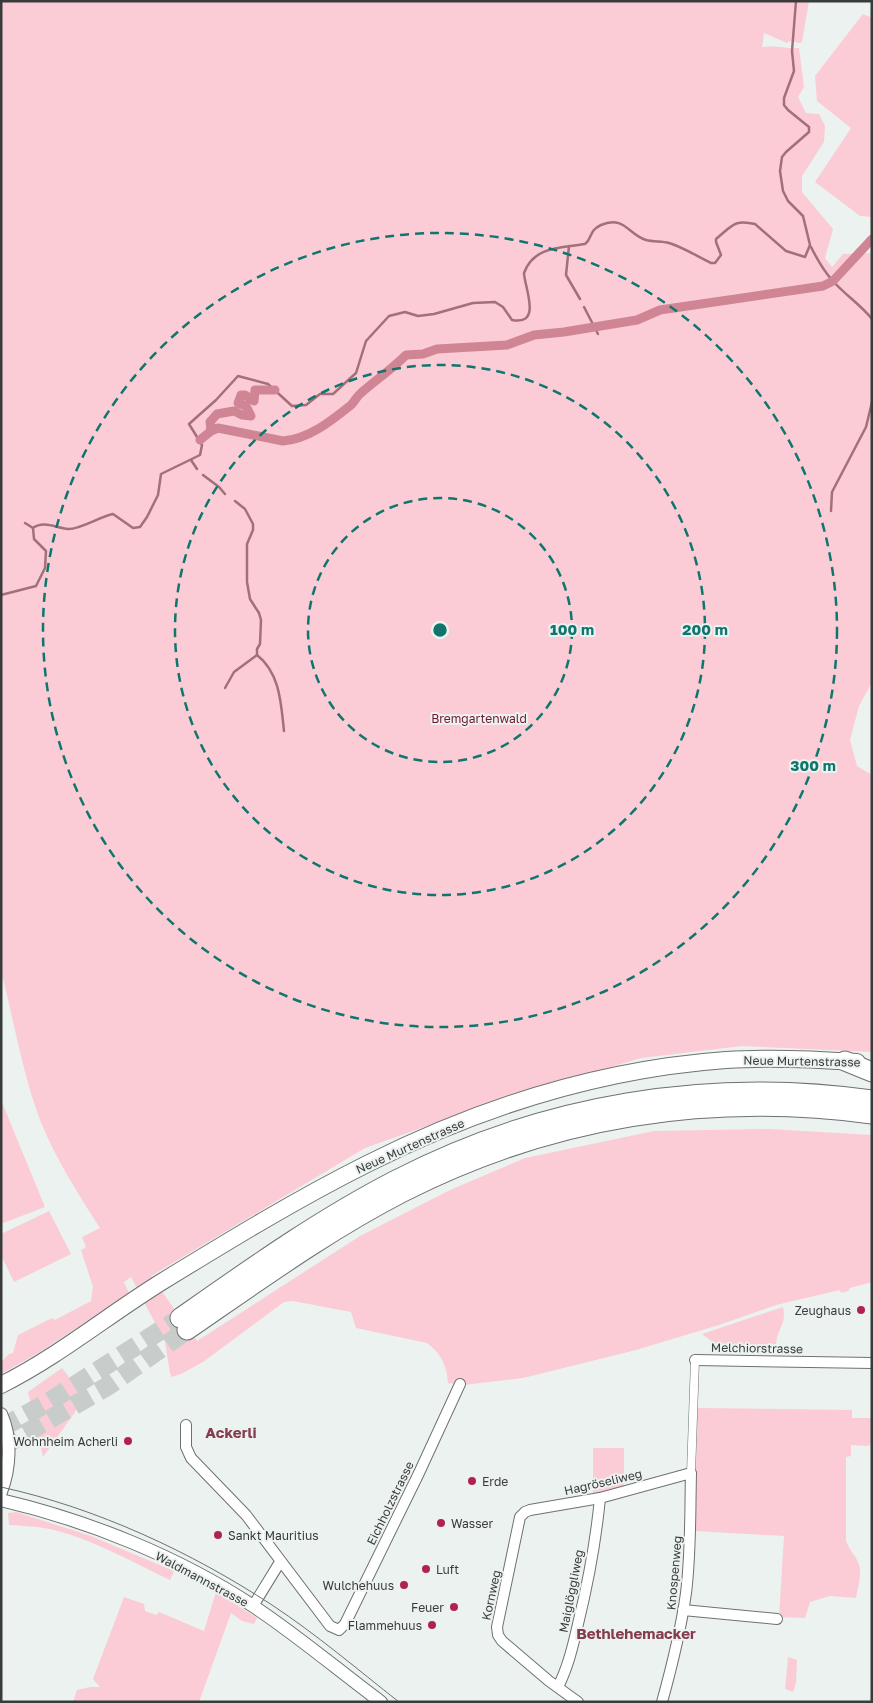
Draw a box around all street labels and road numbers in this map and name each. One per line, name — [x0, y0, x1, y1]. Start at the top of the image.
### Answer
street label: Neue Murtenstrasse — [743, 1052, 861, 1070]
street label: Neue Murtenstrasse — [353, 1115, 467, 1177]
street label: Melchiorstrasse — [711, 1340, 803, 1356]
street label: Eichholzstrasse — [363, 1459, 417, 1547]
street label: Hagröseliweg — [563, 1466, 643, 1498]
street label: Knospenweg — [663, 1535, 685, 1611]
street label: Waldmannstrasse — [153, 1548, 251, 1610]
street label: Maiglöggliweg — [556, 1548, 586, 1634]
street label: Kornweg — [478, 1568, 504, 1622]

